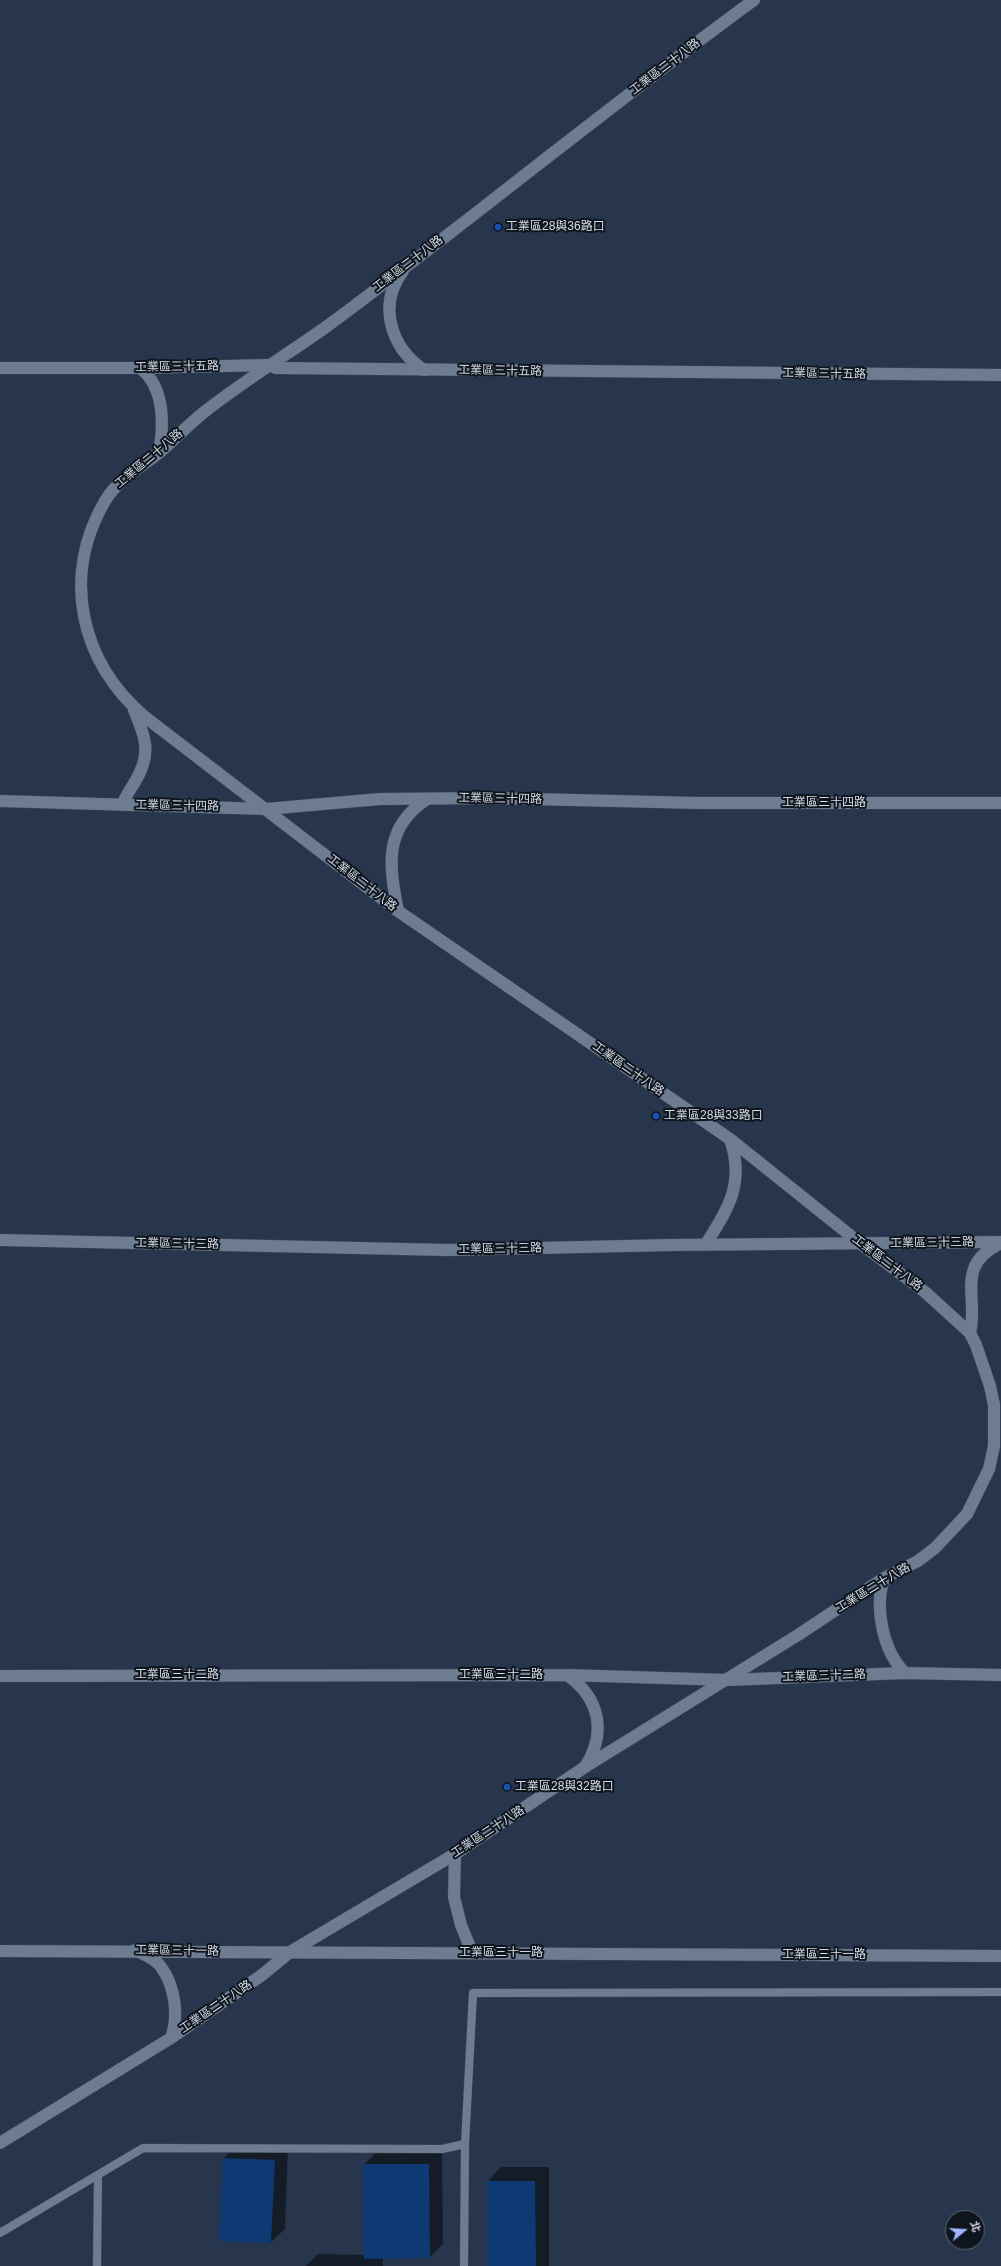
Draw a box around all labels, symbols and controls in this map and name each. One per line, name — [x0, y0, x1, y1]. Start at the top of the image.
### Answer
street label: 工業區二十八路 — [627, 36, 703, 98]
place label: 工業區28與36路口 — [506, 220, 605, 234]
marker: 工業區28與36路口 — [493, 222, 503, 232]
street label: 工業區二十八路 — [370, 233, 446, 295]
street label: 工業區三十五路 — [135, 359, 219, 375]
street label: 工業區三十五路 — [458, 363, 542, 379]
street label: 工業區三十五路 — [782, 366, 866, 382]
street label: 工業區二十八路 — [112, 426, 186, 492]
street label: 工業區三十四路 — [458, 791, 542, 807]
street label: 工業區三十四路 — [782, 796, 866, 810]
street label: 工業區三十四路 — [135, 798, 219, 814]
street label: 工業區二十八路 — [324, 851, 400, 915]
street label: 工業區二十八路 — [589, 1039, 667, 1099]
place label: 工業區28與33路口 — [664, 1109, 763, 1123]
marker: 工業區28與33路口 — [651, 1111, 661, 1121]
street label: 工業區二十八路 — [849, 1232, 925, 1294]
street label: 工業區三十三路 — [890, 1235, 974, 1251]
street label: 工業區三十三路 — [135, 1236, 219, 1252]
street label: 工業區三十三路 — [458, 1241, 542, 1257]
street label: 工業區二十八路 — [833, 1560, 913, 1616]
street label: 工業區三十二路 — [782, 1667, 866, 1685]
street label: 工業區三十二路 — [135, 1668, 219, 1682]
street label: 工業區三十二路 — [459, 1668, 543, 1682]
place label: 工業區28與32路口 — [515, 1780, 614, 1794]
marker: 工業區28與32路口 — [502, 1782, 512, 1792]
street label: 工業區二十八路 — [449, 1803, 527, 1861]
street label: 工業區三十一路 — [135, 1943, 219, 1959]
street label: 工業區三十一路 — [459, 1946, 543, 1960]
street label: 工業區三十一路 — [782, 1948, 866, 1962]
street label: 工業區二十八路 — [177, 1978, 255, 2036]
north arrow — [945, 2210, 985, 2250]
text: 北 — [968, 2220, 983, 2234]

